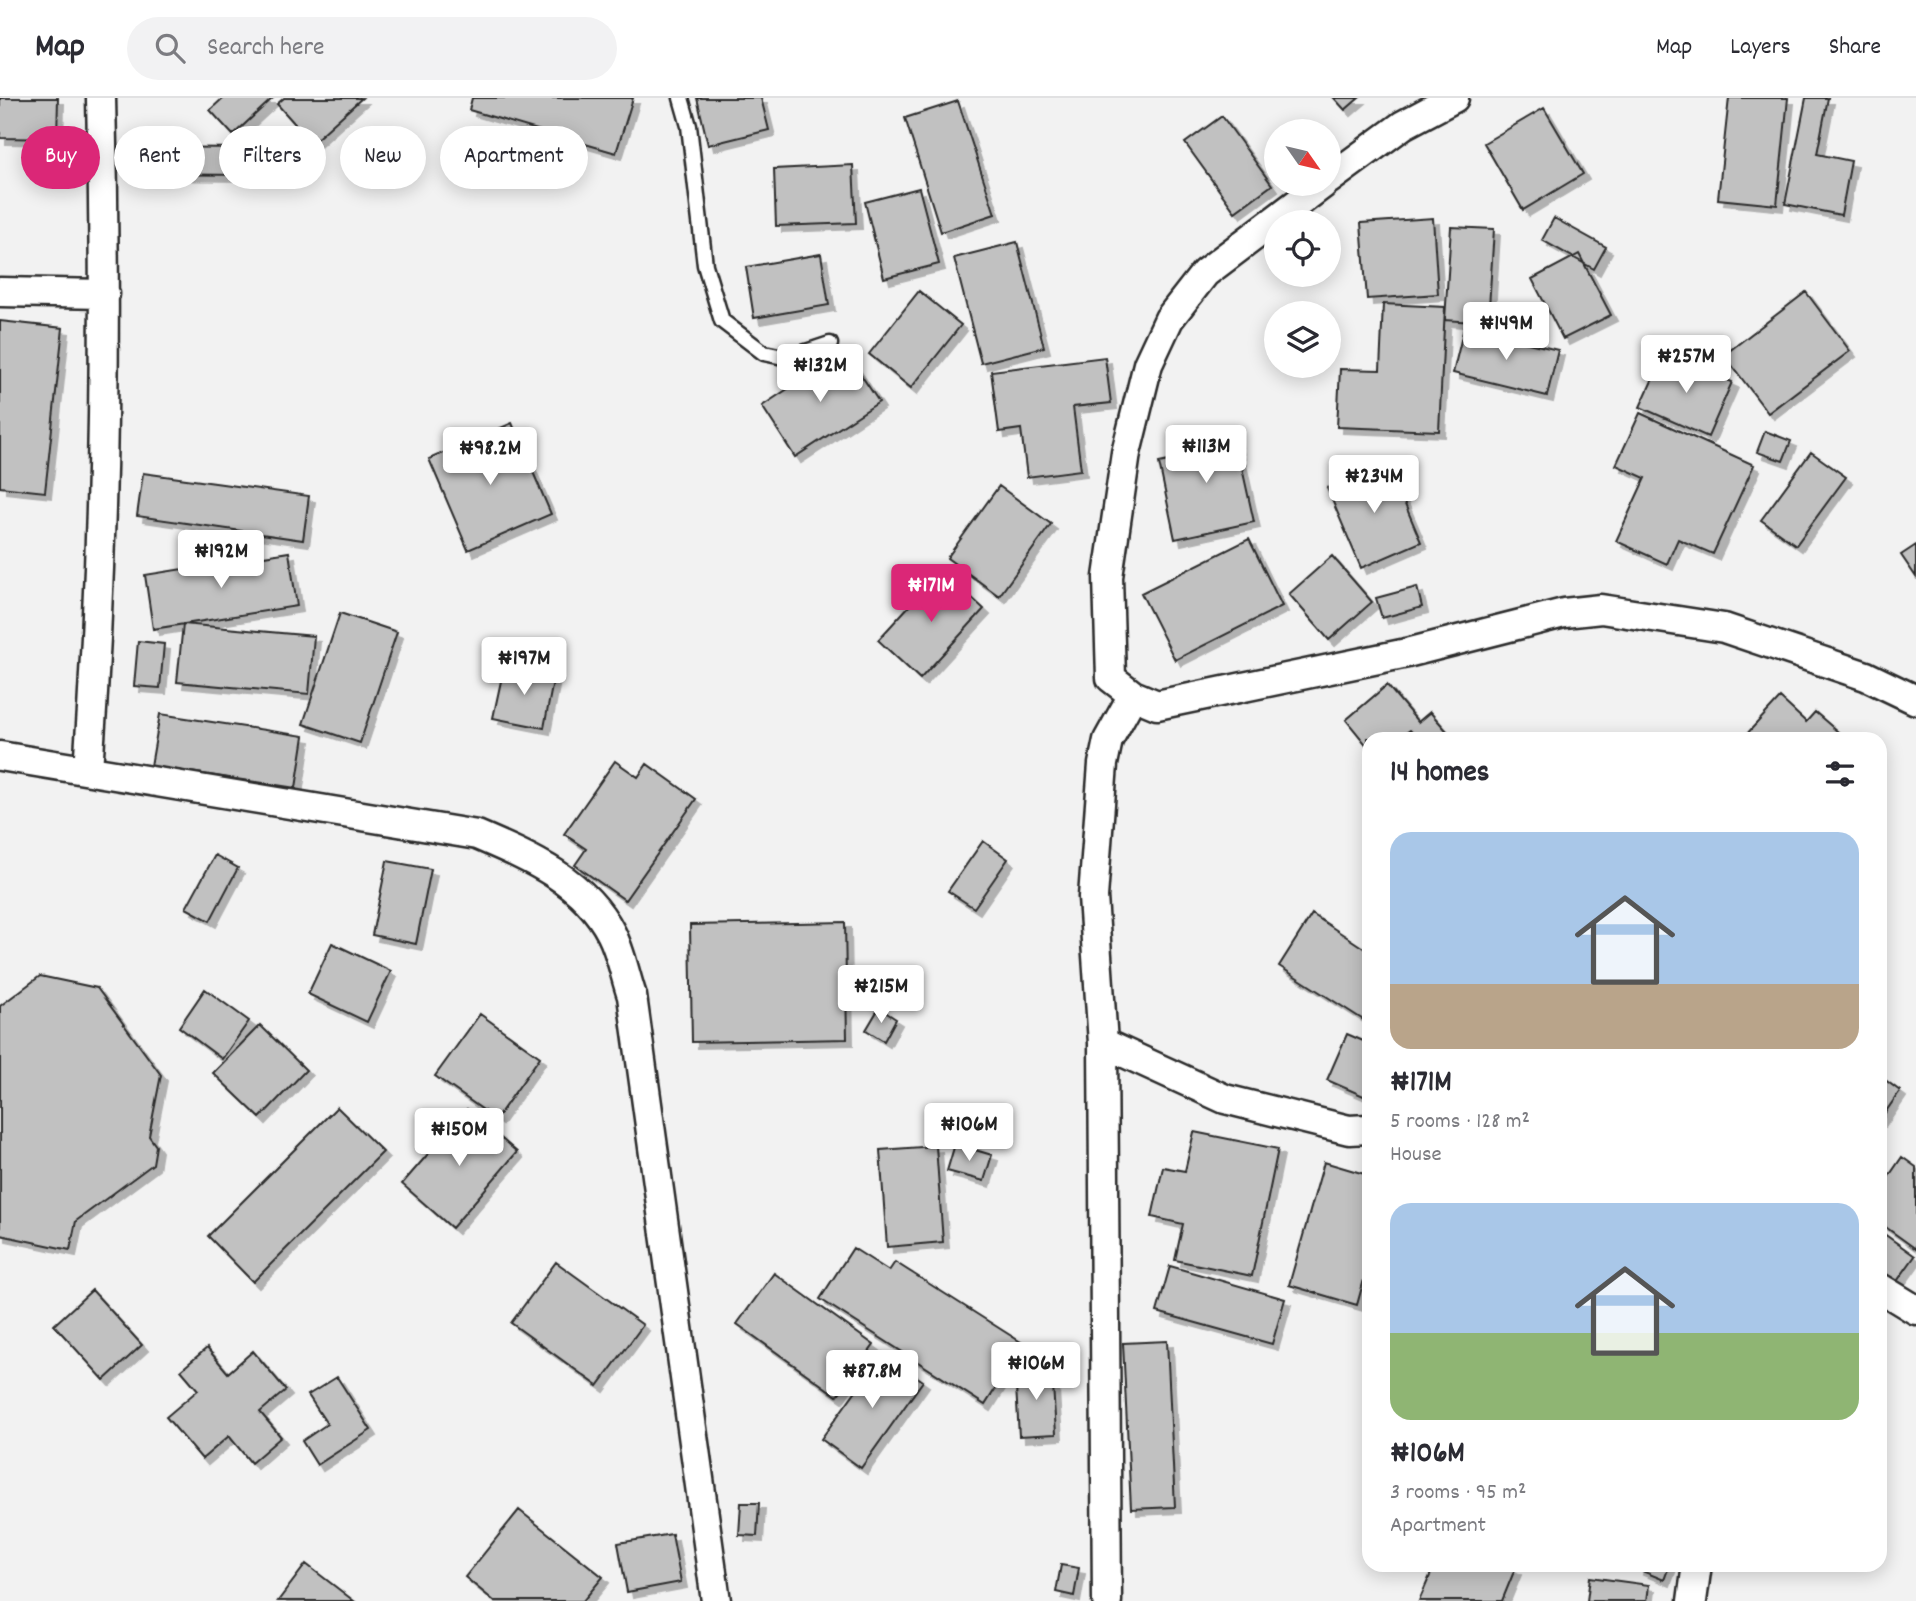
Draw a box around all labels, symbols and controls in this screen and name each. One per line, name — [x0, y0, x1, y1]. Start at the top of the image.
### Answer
search box — [127, 17, 617, 80]
text: Map — [35, 25, 85, 72]
icon: search — [151, 29, 189, 67]
text: Search here — [207, 30, 325, 67]
text: Map — [1656, 31, 1692, 65]
text: Layers — [1730, 31, 1791, 65]
text: Share — [1829, 31, 1881, 65]
north arrow — [1264, 119, 1340, 196]
map controls — [1264, 119, 1341, 378]
chip: Buy — [21, 126, 100, 189]
chip: Rent — [114, 126, 205, 189]
chip: Filters — [219, 126, 326, 189]
chip: New — [340, 126, 426, 189]
chip: Apartment — [440, 126, 588, 189]
button: locate — [1264, 210, 1341, 287]
button: layers — [1264, 301, 1341, 378]
pin: ₦149M — [1457, 302, 1555, 362]
text: ₦149M — [1479, 308, 1533, 341]
pin: ₦257M — [1637, 336, 1735, 395]
text: ₦257M — [1657, 341, 1715, 374]
pin: ₦132M — [771, 344, 869, 404]
text: ₦132M — [793, 350, 847, 383]
pin: ₦113M — [1157, 426, 1255, 485]
pin: ₦98.2M — [433, 428, 547, 487]
text: ₦113M — [1182, 431, 1230, 464]
text: ₦98.2M — [459, 433, 521, 466]
pin: ₦234M — [1325, 456, 1423, 515]
text: ₦234M — [1345, 461, 1403, 494]
pin: ₦192M — [172, 531, 270, 590]
text: ₦192M — [194, 536, 248, 569]
pin: ₦171M — [882, 564, 980, 624]
text: ₦171M — [907, 570, 955, 603]
pin: ₦197M — [475, 638, 573, 697]
text: ₦197M — [498, 643, 551, 676]
text: 14 homes — [1390, 753, 1489, 796]
icon: filters — [1821, 755, 1859, 793]
icon: home — [1562, 877, 1688, 1003]
pin: ₦215M — [832, 965, 930, 1025]
text: ₦215M — [854, 971, 908, 1004]
text: ₦171M — [1390, 1063, 1452, 1106]
pin: ₦106M — [920, 1104, 1018, 1163]
text: 5 rooms · 128 m² — [1390, 1106, 1530, 1139]
pin: ₦150M — [410, 1108, 508, 1168]
text: ₦106M — [940, 1109, 998, 1142]
text: ₦150M — [431, 1114, 487, 1147]
text: House — [1390, 1139, 1442, 1172]
icon: home — [1562, 1248, 1688, 1374]
pin: ₦106M — [987, 1342, 1085, 1402]
text: ₦106M — [1007, 1348, 1065, 1381]
pin: ₦87.8M — [815, 1350, 929, 1410]
text: ₦87.8M — [842, 1356, 902, 1389]
text: ₦106M — [1390, 1434, 1465, 1477]
text: 3 rooms · 95 m² — [1390, 1477, 1526, 1510]
text: Apartment — [1390, 1510, 1486, 1543]

